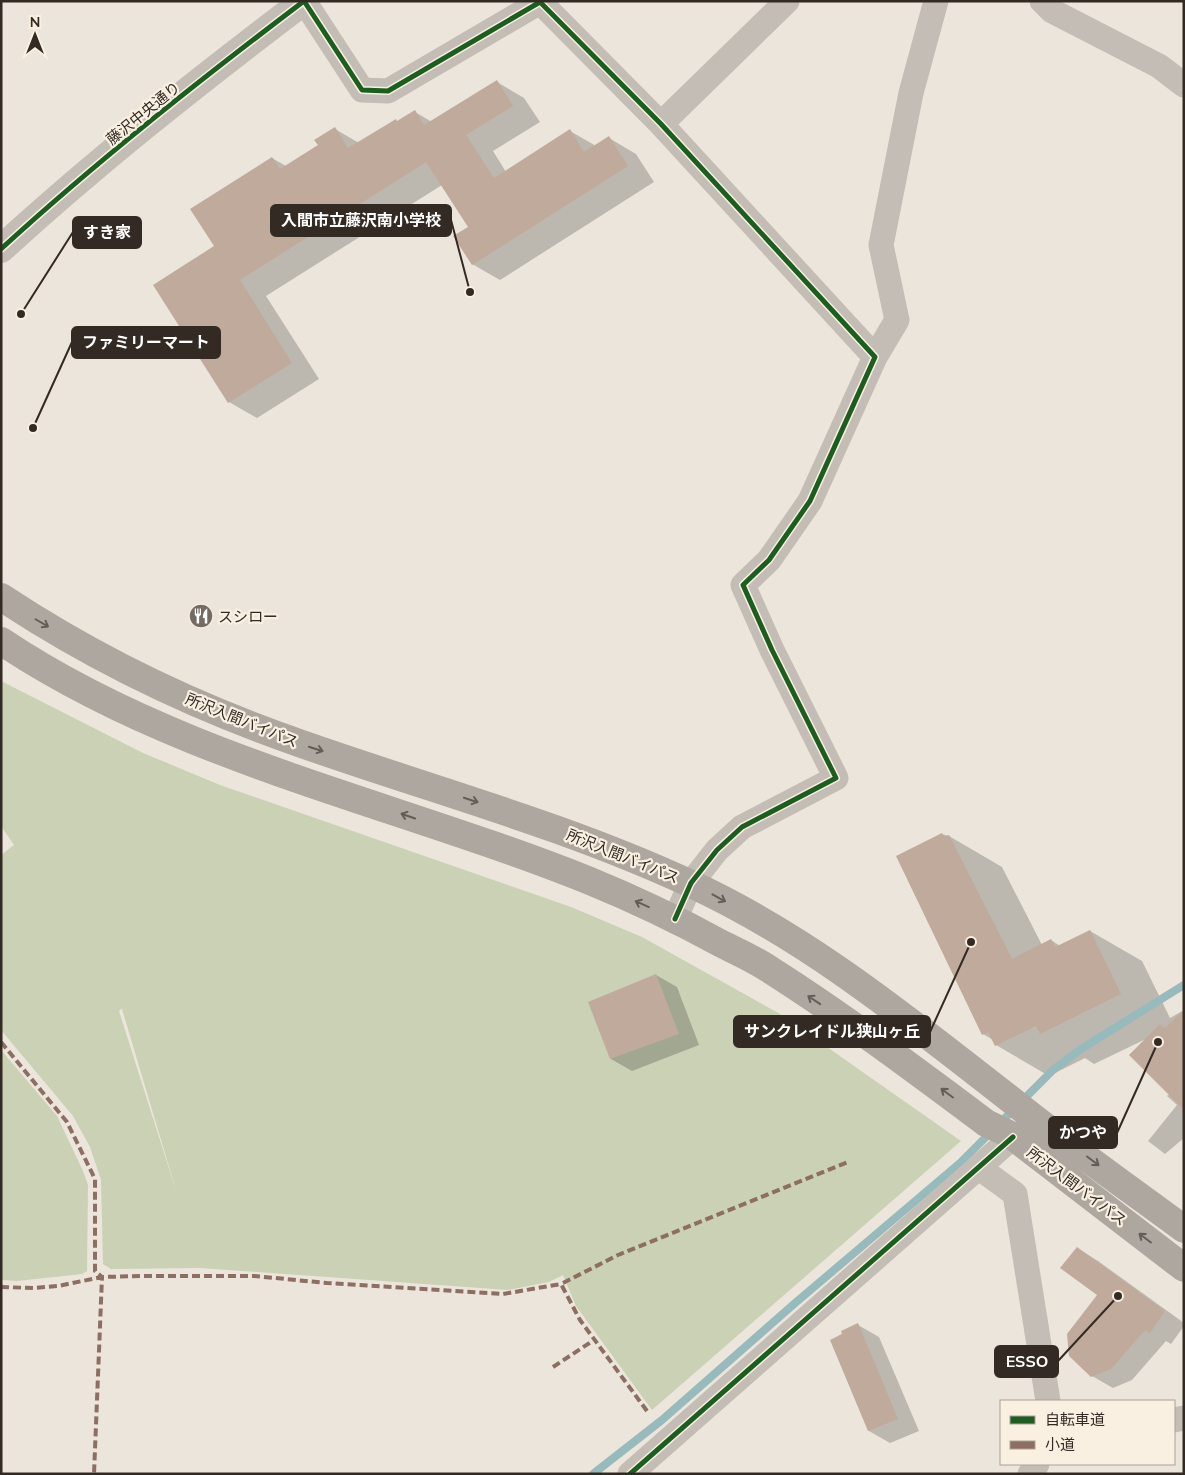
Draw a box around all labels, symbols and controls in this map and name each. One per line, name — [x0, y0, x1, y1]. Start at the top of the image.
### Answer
north arrow — [10, 10, 60, 60]
text: N — [30, 13, 40, 31]
street label: 藤沢中央通り — [102, 77, 184, 149]
callout: 入間市立藤沢南小学校 — [271, 205, 451, 236]
text: 入間市立藤沢南小学校 — [281, 210, 441, 230]
callout: すき家 — [73, 217, 141, 248]
text: すき家 — [83, 222, 131, 242]
callout: ファミリーマート — [72, 327, 220, 358]
text: ファミリーマート — [82, 332, 210, 352]
restaurant icon: スシロー — [188, 603, 214, 629]
place label: スシロー — [218, 607, 278, 626]
one-way arrow — [34, 619, 49, 629]
street label: 所沢入間バイパス — [183, 689, 301, 751]
one-way arrow — [308, 745, 324, 754]
one-way arrow — [462, 796, 478, 805]
one-way arrow — [401, 811, 416, 820]
street label: 所沢入間バイパス — [564, 825, 682, 887]
one-way arrow — [711, 894, 726, 904]
one-way arrow — [635, 899, 650, 909]
one-way arrow — [807, 995, 821, 1005]
callout: サンクレイドル狭山ヶ丘 — [734, 1016, 930, 1047]
text: サンクレイドル狭山ヶ丘 — [744, 1021, 920, 1041]
one-way arrow — [941, 1088, 954, 1099]
callout: かつや — [1049, 1117, 1117, 1148]
text: かつや — [1059, 1122, 1107, 1142]
street label: 所沢入間バイパス — [1023, 1142, 1131, 1230]
one-way arrow — [1086, 1156, 1099, 1167]
one-way arrow — [1138, 1233, 1152, 1243]
callout: ESSO — [995, 1346, 1058, 1377]
text: ESSO — [1006, 1351, 1048, 1371]
legend — [1000, 1400, 1175, 1465]
text: 自転車道 — [1045, 1410, 1105, 1429]
text: 小道 — [1045, 1435, 1075, 1454]

